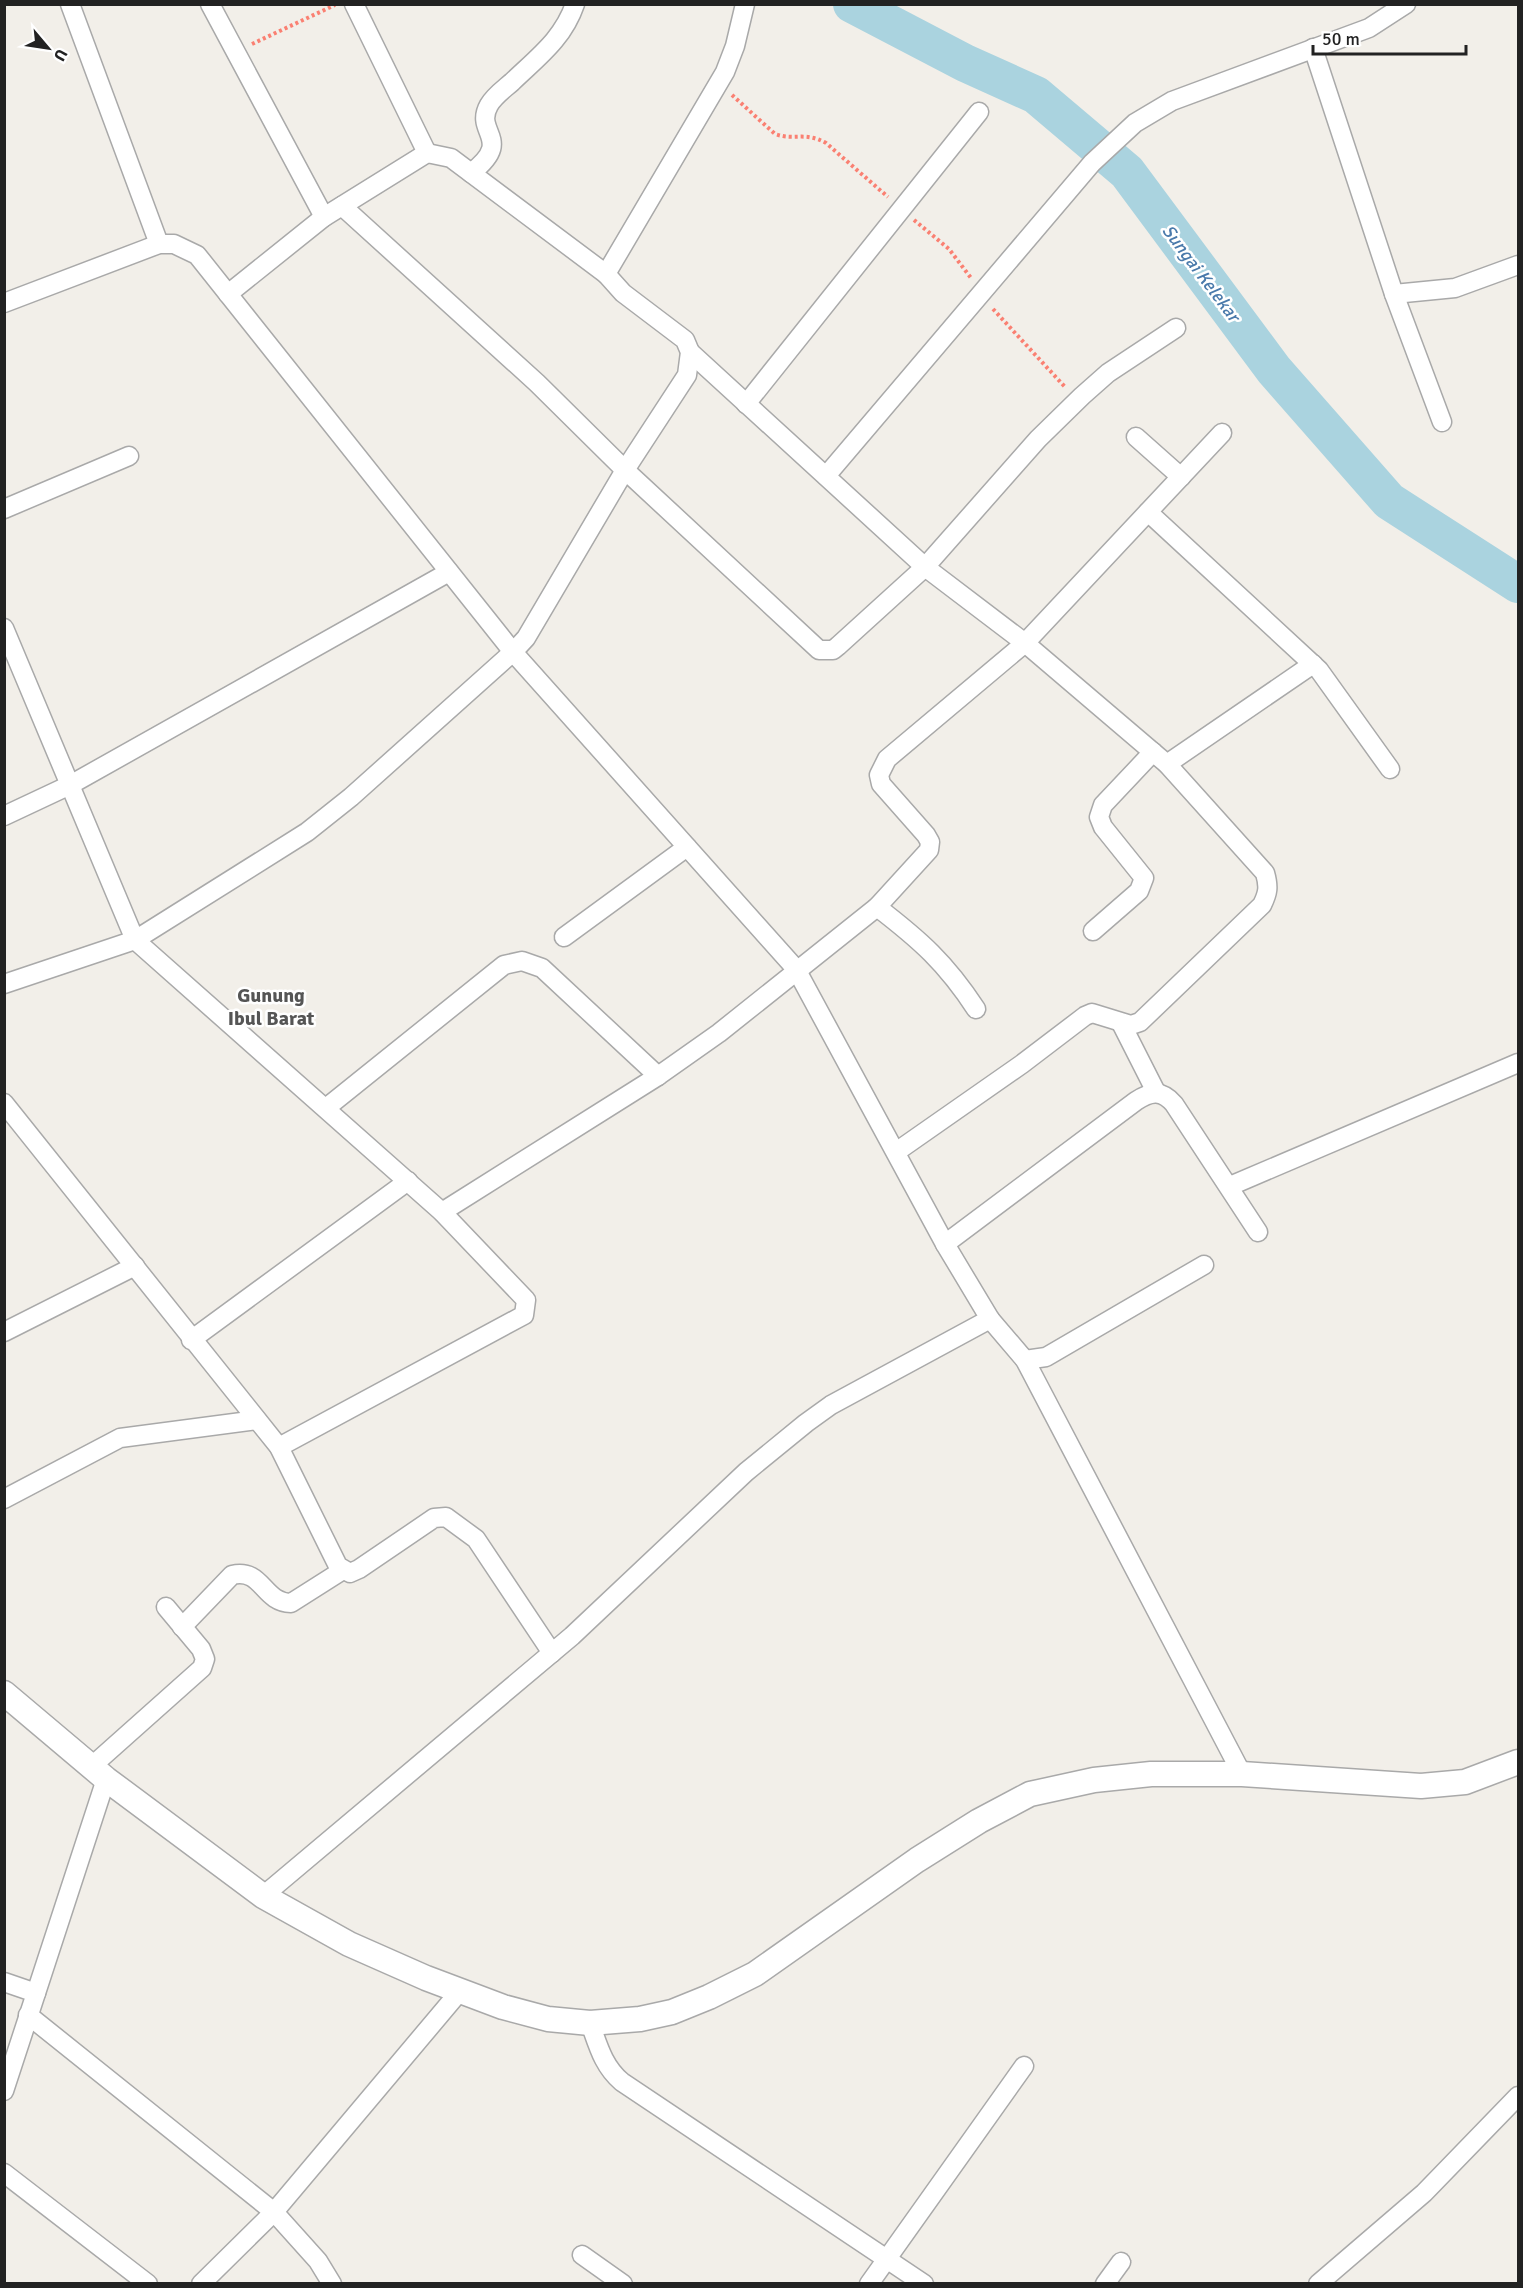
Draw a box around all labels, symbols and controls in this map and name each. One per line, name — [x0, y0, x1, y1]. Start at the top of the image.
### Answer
north arrow — [18, 18, 78, 78]
scale bar — [1313, 18, 1466, 56]
text: 50 m — [1322, 28, 1360, 50]
text: U — [49, 45, 72, 64]
water label: Sungai Kelekar — [1157, 220, 1246, 328]
district label: Gunung Ibul Barat — [228, 983, 315, 1031]

